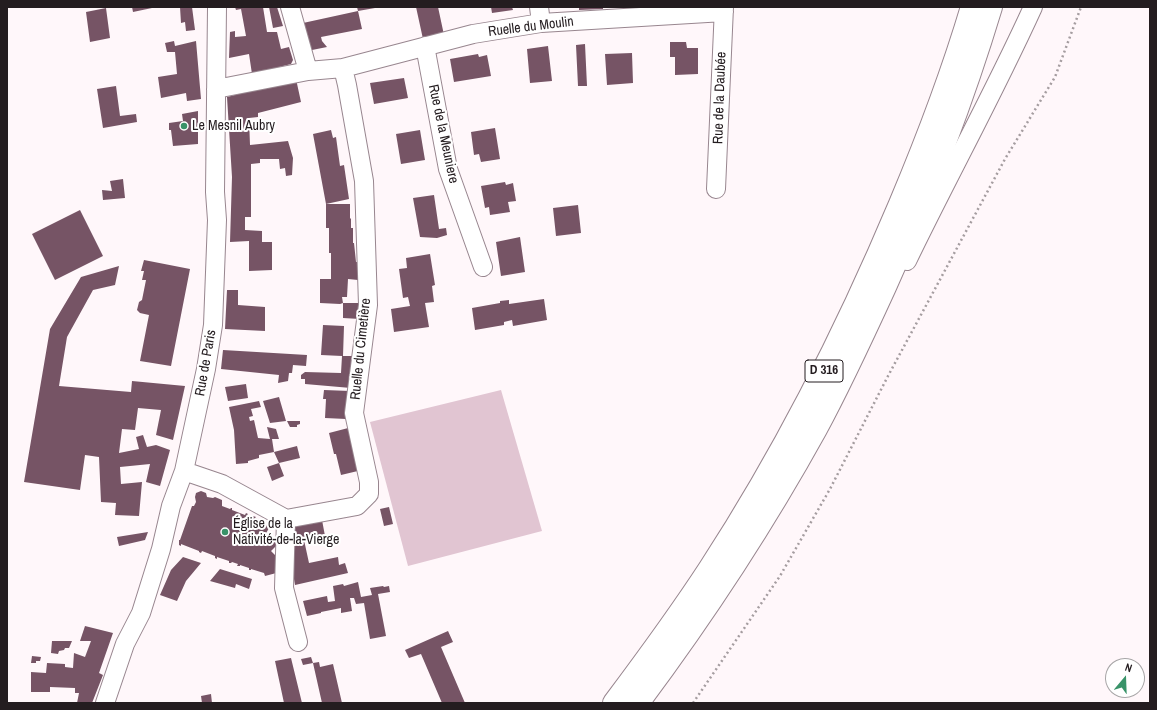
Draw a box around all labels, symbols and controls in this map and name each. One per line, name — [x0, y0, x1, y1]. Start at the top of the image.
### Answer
street label: Ruelle du Moulin — [487, 13, 575, 41]
street label: Rue de la Daubée — [710, 51, 730, 145]
street label: Rue de la Meuniere — [424, 83, 462, 185]
place label: Le Mesnil Aubry — [192, 118, 275, 134]
marker: Le Mesnil Aubry — [179, 121, 189, 131]
street label: Ruelle du Cimetière — [347, 297, 375, 401]
street label: Rue de Paris — [192, 329, 220, 397]
road number: D 316 — [805, 360, 843, 382]
place label: Église de la Nativité-de-la-Vierge — [233, 516, 339, 548]
marker: Église de la Nativité-de-la-Vierge — [220, 527, 230, 537]
north arrow — [1105, 658, 1145, 698]
text: N — [1123, 660, 1134, 675]

